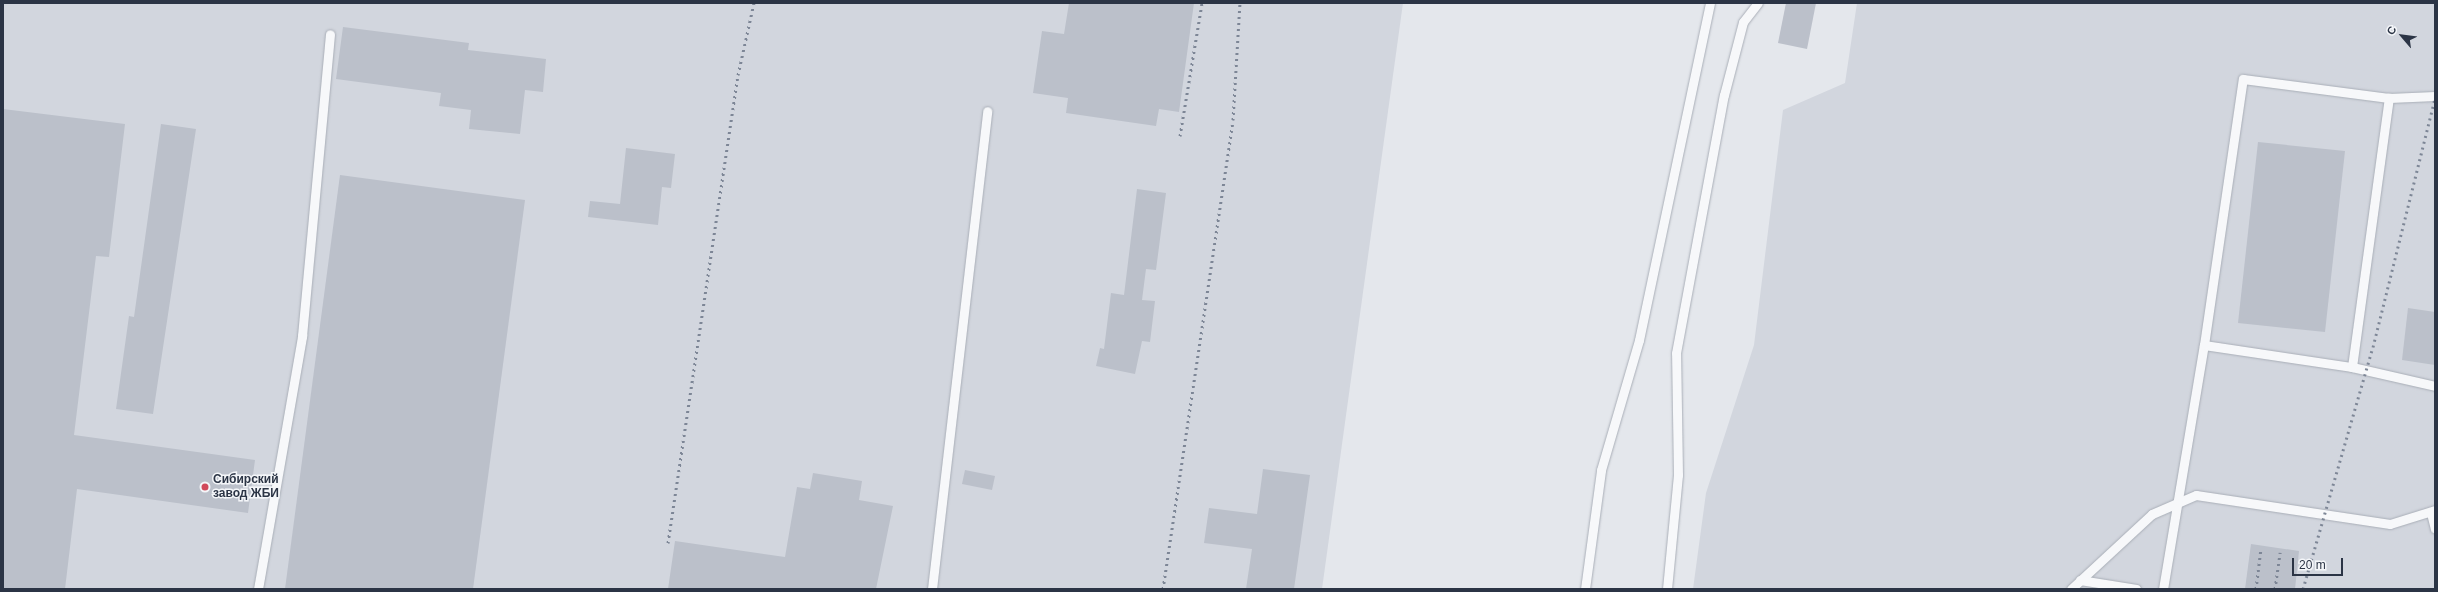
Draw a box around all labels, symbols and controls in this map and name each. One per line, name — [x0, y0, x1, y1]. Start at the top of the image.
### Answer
north arrow — [2382, 16, 2422, 56]
text: С — [2384, 24, 2399, 37]
place label: Сибирский завод ЖБИ — [213, 473, 279, 501]
marker: Сибирский завод ЖБИ — [200, 482, 210, 492]
scale bar — [2294, 550, 2345, 576]
text: 20 m — [2299, 558, 2326, 572]

